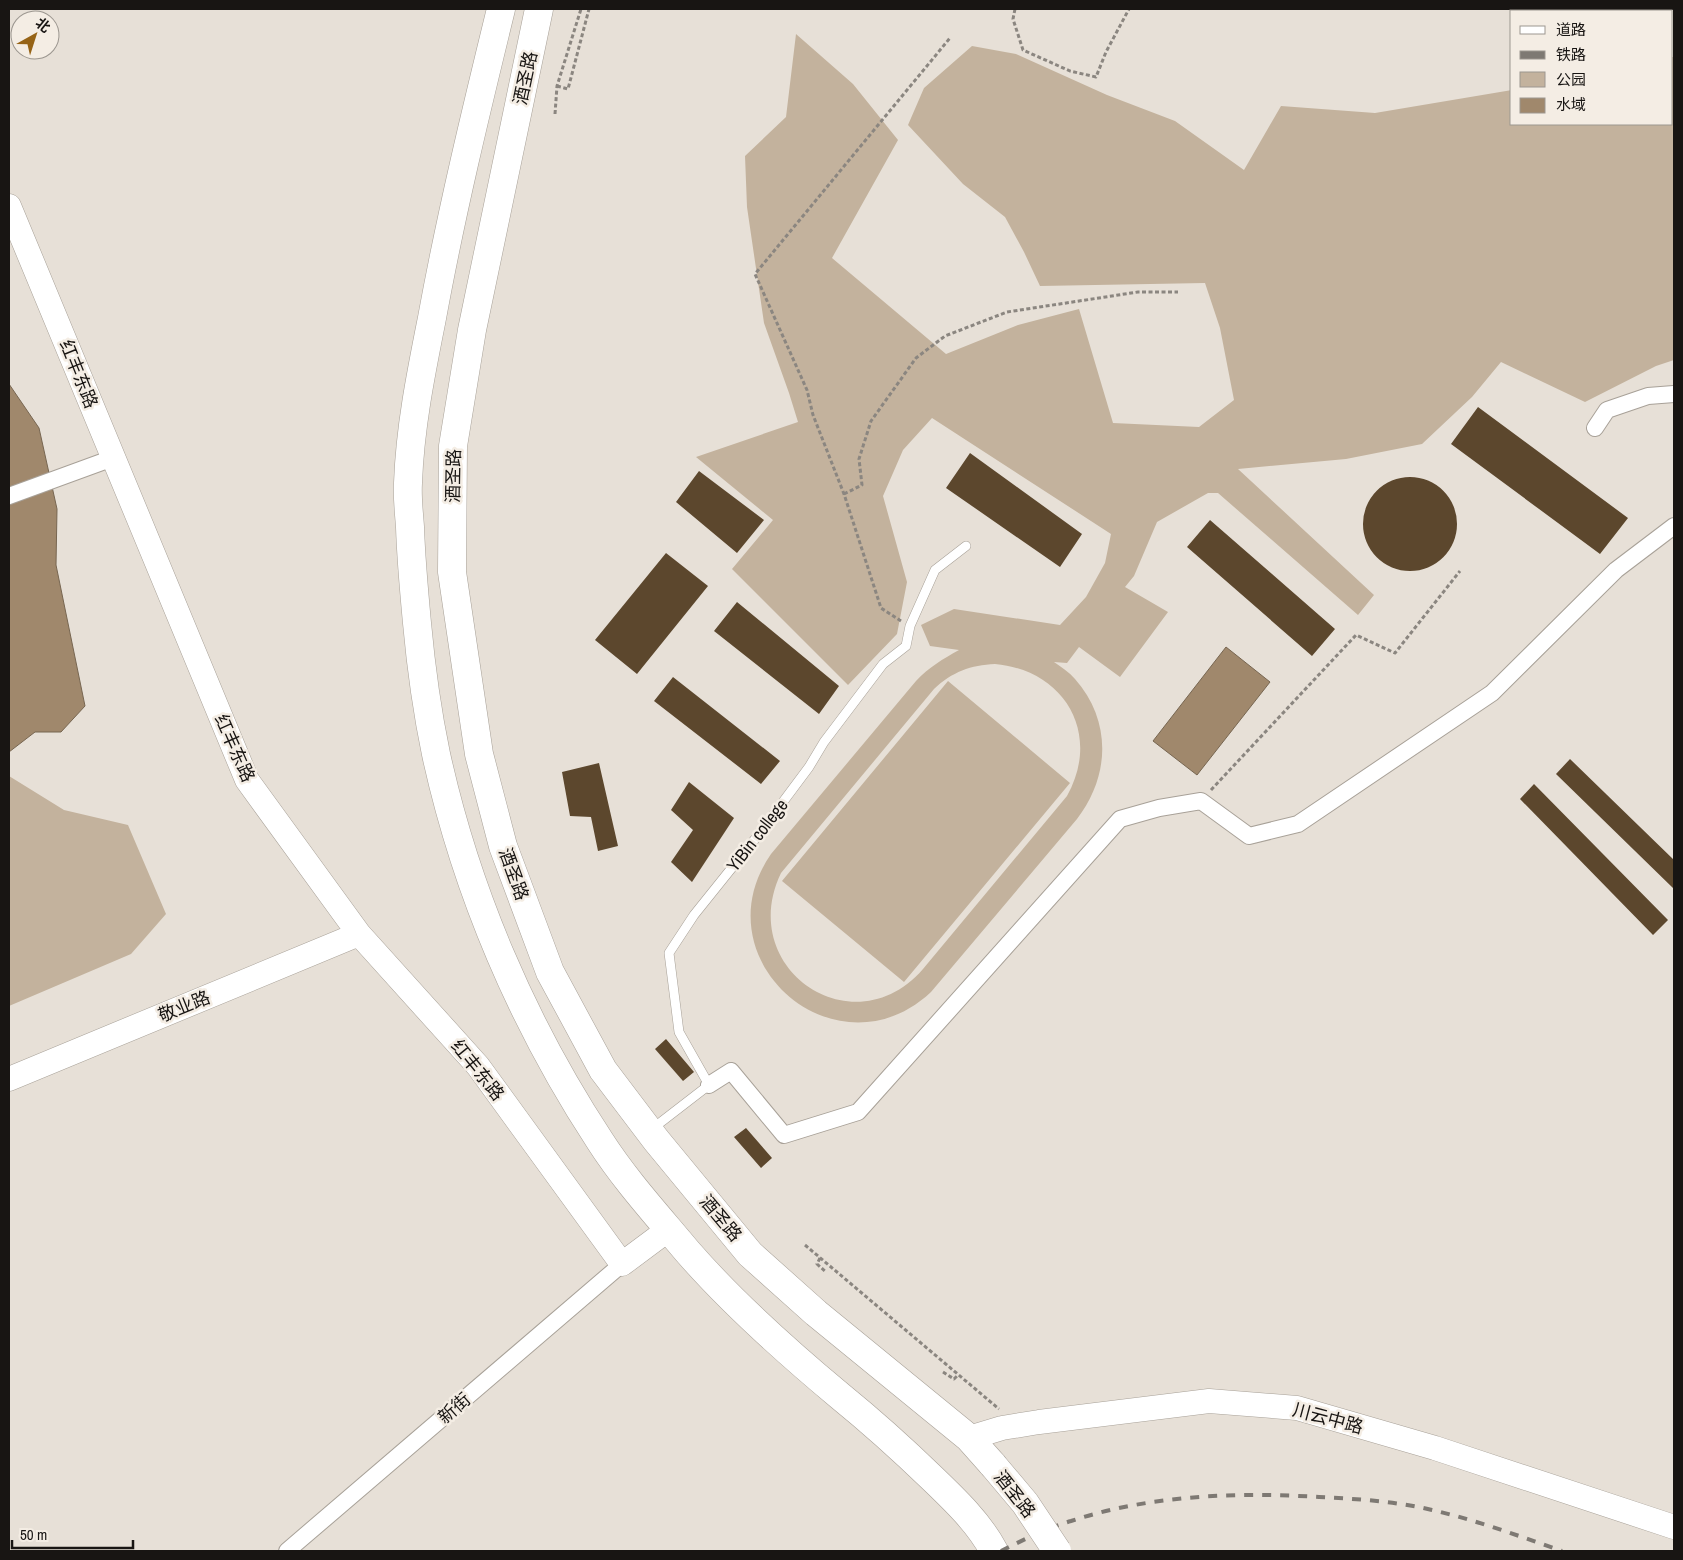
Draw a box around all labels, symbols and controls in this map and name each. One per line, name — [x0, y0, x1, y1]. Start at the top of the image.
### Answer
north arrow — [10, 10, 60, 60]
legend — [1510, 10, 1673, 125]
text: 北 — [32, 13, 54, 36]
text: 道路 — [1556, 19, 1586, 40]
text: 铁路 — [1556, 44, 1586, 65]
street label: 酒圣路 — [507, 49, 543, 107]
text: 公园 — [1556, 69, 1586, 90]
text: 水域 — [1556, 94, 1586, 115]
street label: 红丰东路 — [54, 336, 104, 412]
street label: 酒圣路 — [440, 449, 466, 503]
street label: 红丰东路 — [209, 710, 261, 786]
street label: YiBin college — [721, 793, 793, 877]
street label: 酒圣路 — [493, 844, 535, 904]
street label: 敬业路 — [154, 984, 214, 1028]
street label: 红丰东路 — [446, 1034, 510, 1106]
street label: 酒圣路 — [694, 1189, 748, 1247]
street label: 新街 — [432, 1387, 476, 1429]
street label: 川云中路 — [1290, 1397, 1366, 1439]
street label: 酒圣路 — [989, 1465, 1041, 1523]
scale bar — [12, 1518, 134, 1550]
text: 50 m — [20, 1524, 47, 1545]

